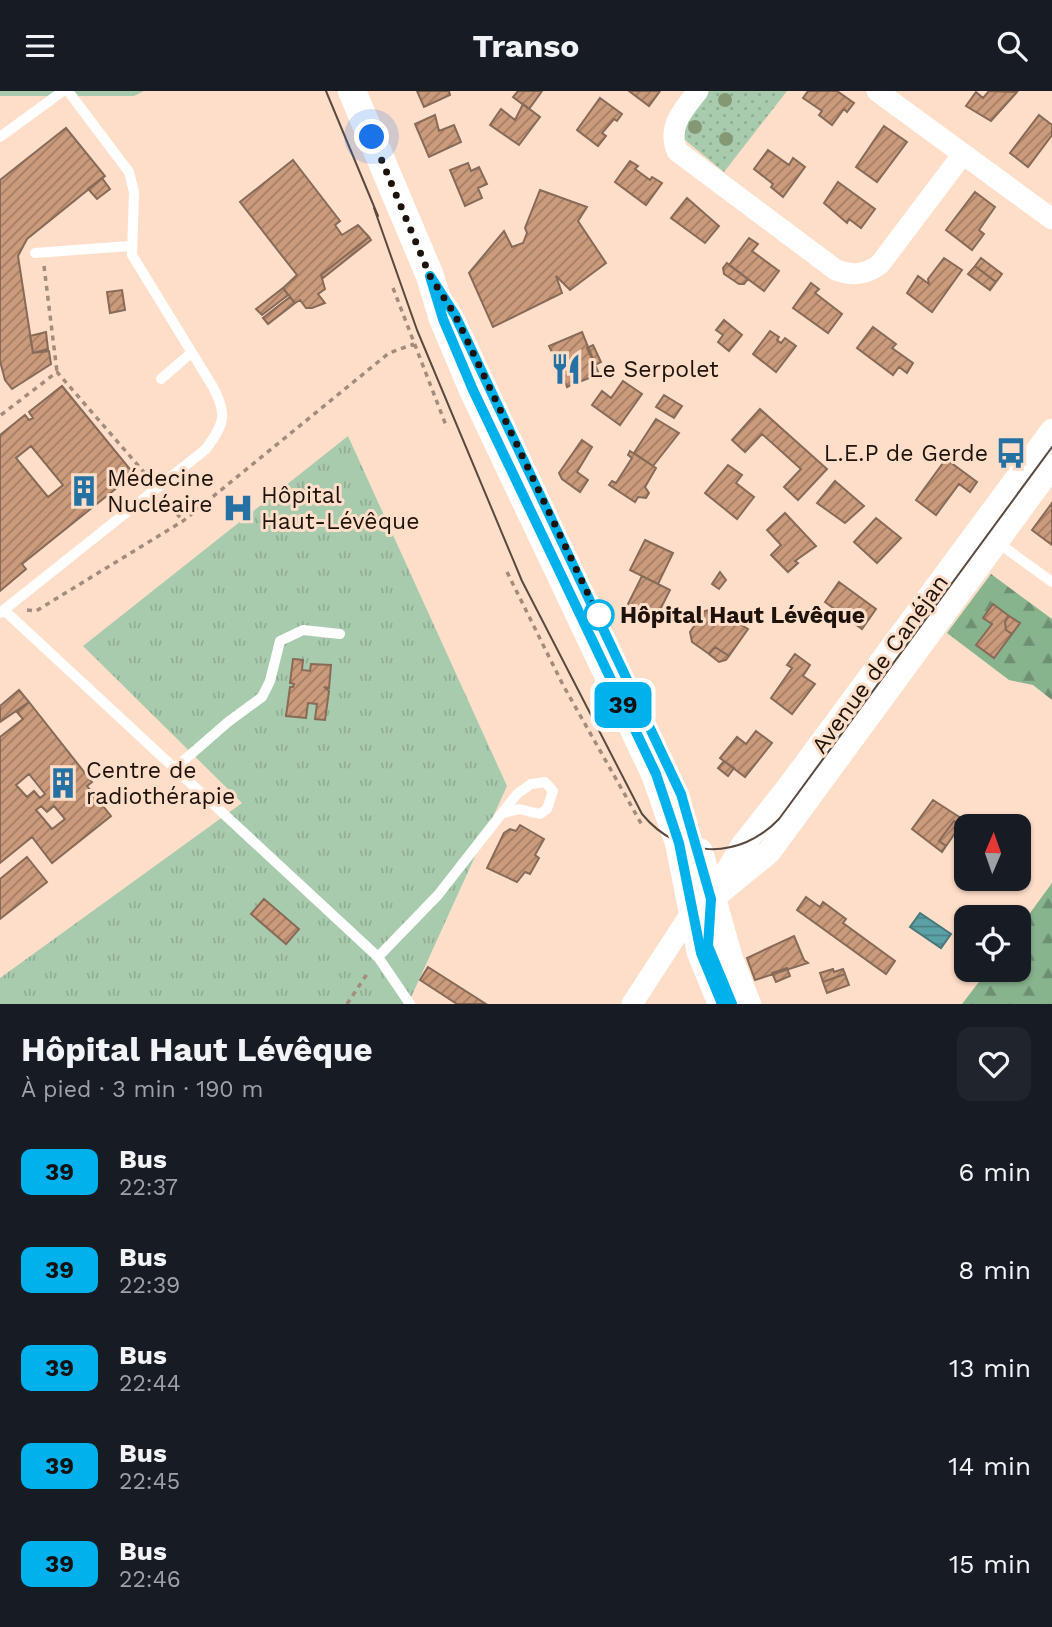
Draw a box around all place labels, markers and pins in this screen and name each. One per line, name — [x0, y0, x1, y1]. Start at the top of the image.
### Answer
restaurant icon: Le Serpolet — [549, 352, 583, 386]
place label: Le Serpolet — [589, 356, 719, 383]
bus stop icon: L.E.P de Gerde — [994, 436, 1028, 470]
place label: L.E.P de Gerde — [824, 440, 988, 467]
place label: Médecine Nucléaire — [107, 465, 214, 518]
building icon: Médecine Nucléaire — [67, 474, 101, 508]
place label: Hôpital Haut-Lévêque — [261, 482, 420, 535]
hospital icon: Hôpital Haut-Lévêque — [221, 491, 255, 525]
marker: Hôpital Haut Lévêque — [584, 600, 614, 630]
place label: Hôpital Haut Lévêque — [620, 602, 865, 629]
place label: Centre de radiothérapie — [86, 757, 235, 810]
building icon: Centre de radiothérapie — [46, 766, 80, 800]

